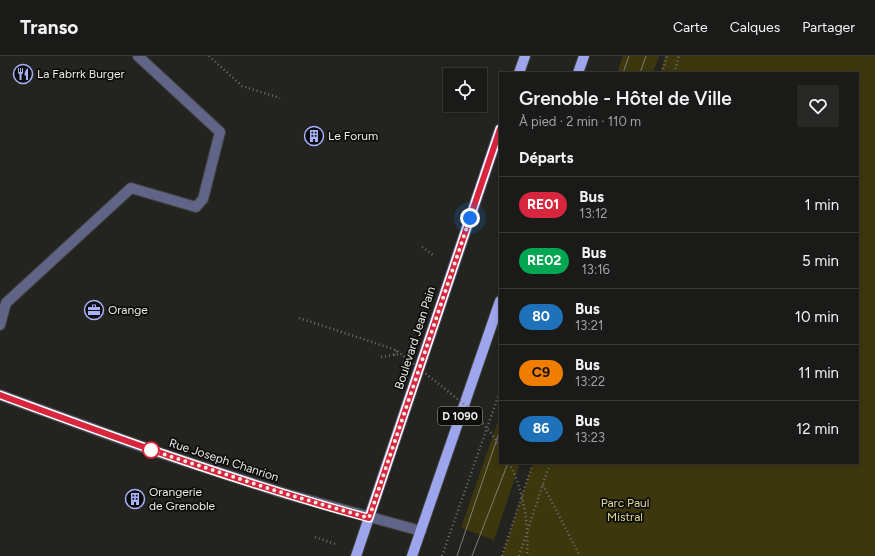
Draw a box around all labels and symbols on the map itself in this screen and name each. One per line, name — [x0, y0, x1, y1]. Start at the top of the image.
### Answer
restaurant icon: La Fabrrk Burger — [12, 63, 34, 85]
place label: La Fabrrk Burger — [37, 67, 125, 81]
building icon: Le Forum — [303, 125, 325, 147]
place label: Le Forum — [328, 129, 378, 143]
your location — [460, 208, 480, 228]
street label: Boulevard Jean Pain — [392, 285, 438, 391]
office icon: Orange — [83, 299, 105, 321]
place label: Orange — [108, 303, 148, 317]
road number: D 1090 — [438, 407, 482, 425]
street label: Rue Joseph Chanrion — [167, 436, 281, 484]
unlabelled marker — [142, 441, 160, 459]
place label: Orangerie de Grenoble — [149, 485, 216, 513]
building icon: Orangerie de Grenoble — [124, 488, 146, 510]
park label: Parc Paul Mistral — [601, 496, 649, 524]

